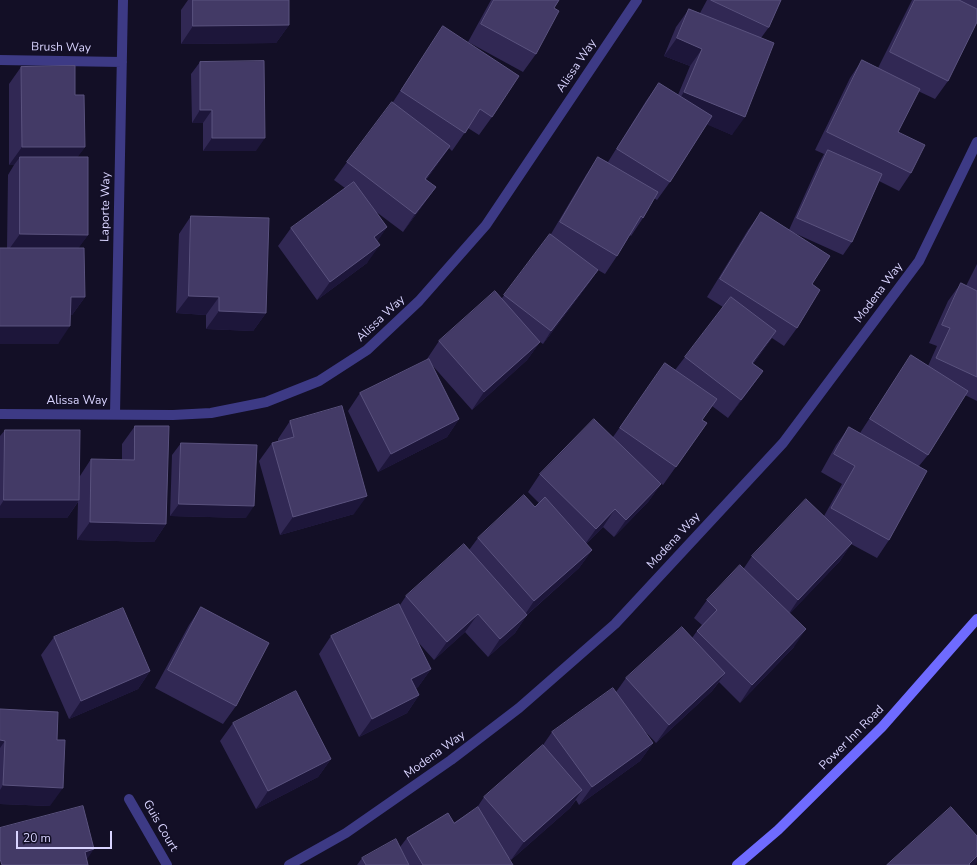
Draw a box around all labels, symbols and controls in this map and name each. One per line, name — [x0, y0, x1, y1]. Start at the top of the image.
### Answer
street label: Alissa Way — [554, 37, 600, 95]
street label: Brush Way — [31, 40, 91, 56]
street label: Laporte Way — [98, 172, 114, 242]
street label: Modena Way — [852, 260, 906, 326]
street label: Alissa Way — [354, 293, 408, 345]
street label: Alissa Way — [46, 394, 108, 408]
street label: Modena Way — [644, 510, 704, 572]
street label: Power Inn Road — [817, 703, 887, 773]
street label: Modena Way — [402, 728, 468, 782]
street label: Guis Court — [140, 798, 180, 854]
scale bar — [18, 823, 114, 849]
text: 20 m — [23, 830, 51, 846]

